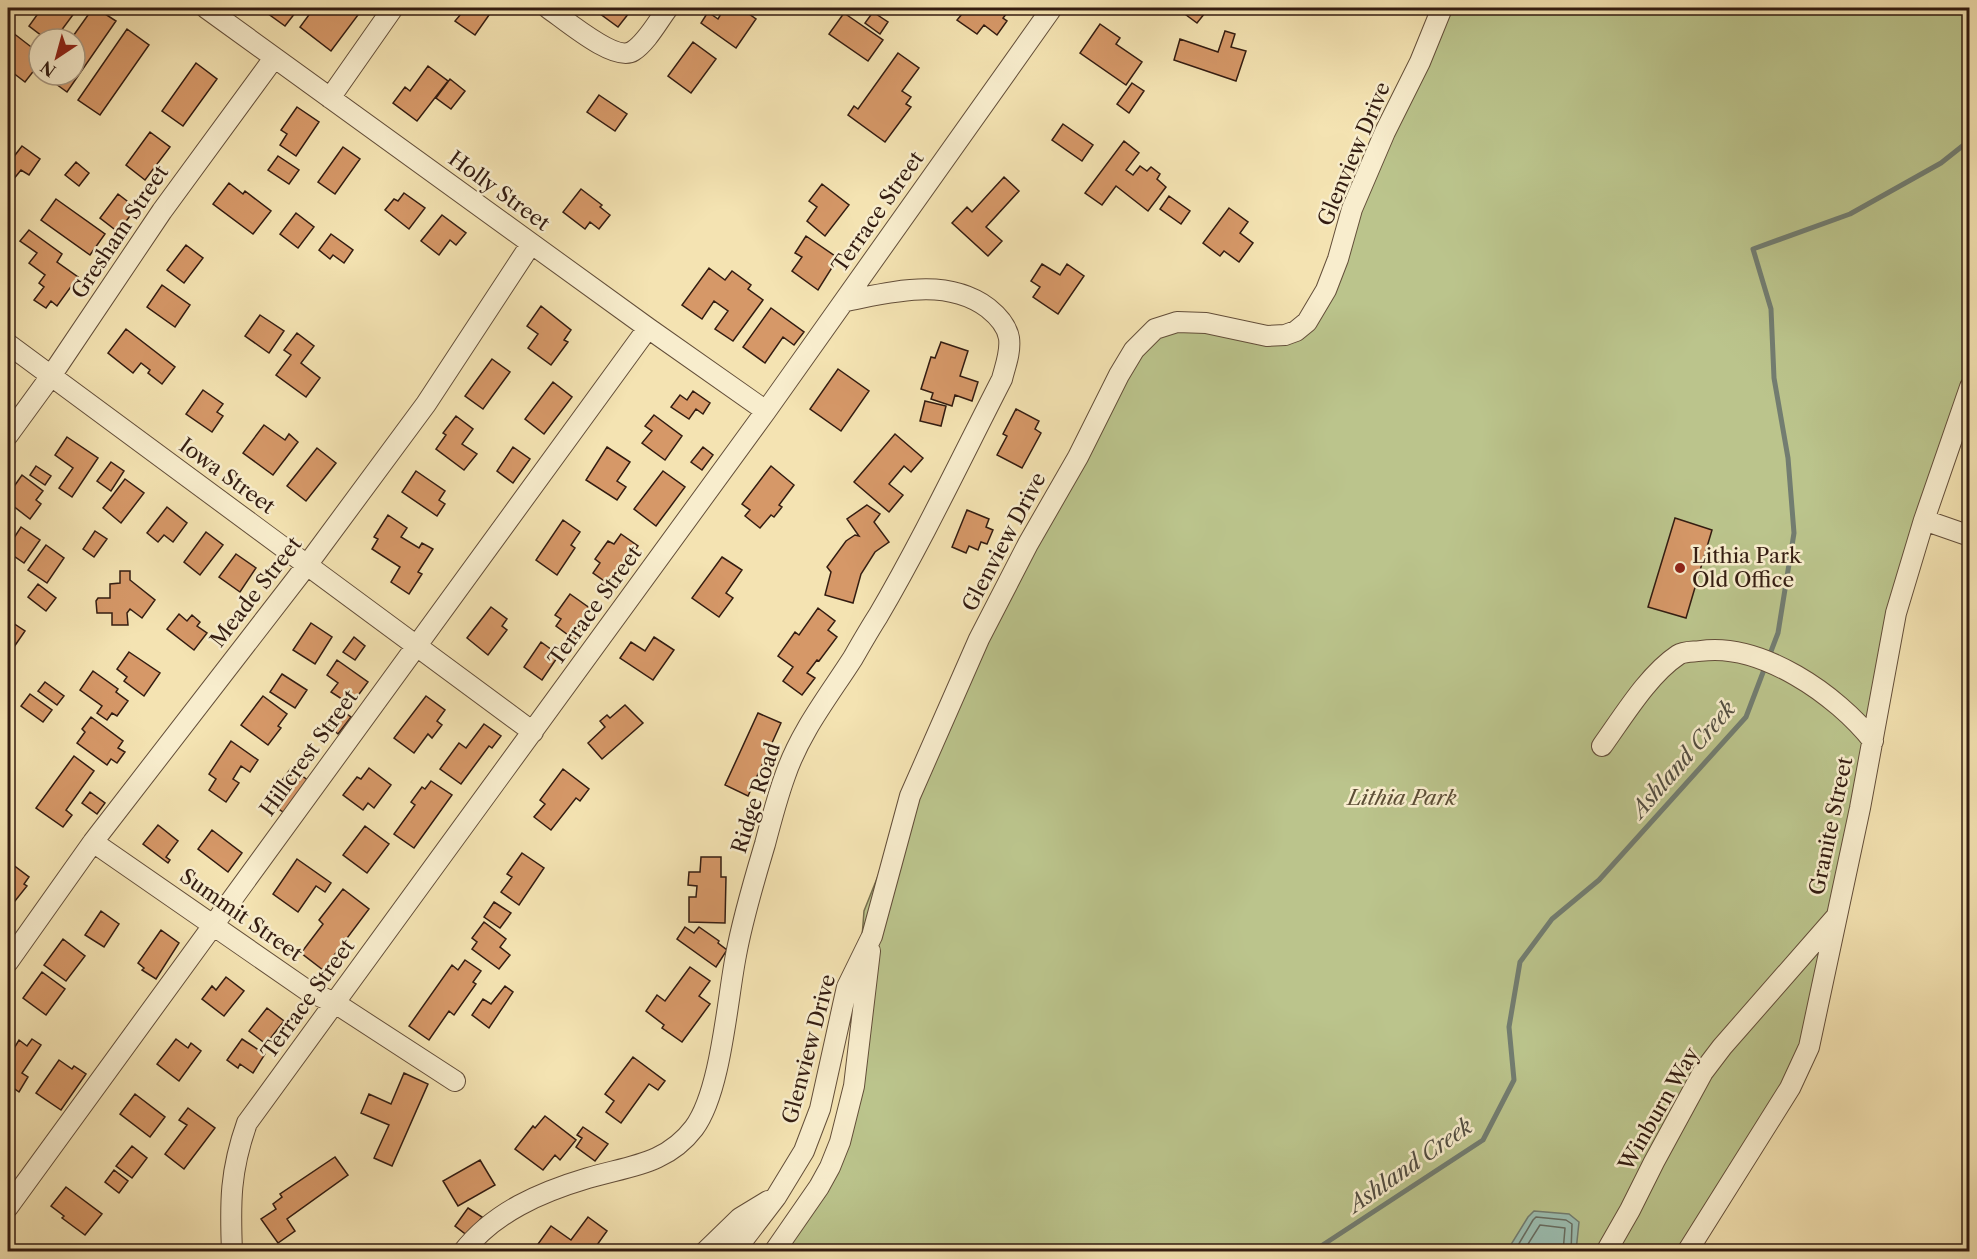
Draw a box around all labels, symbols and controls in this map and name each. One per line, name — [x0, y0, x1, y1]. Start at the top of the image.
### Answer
north arrow — [27, 27, 87, 87]
text: N — [37, 57, 60, 81]
street label: Glenview Drive — [1312, 78, 1395, 229]
street label: Holly Street — [444, 146, 555, 236]
street label: Terrace Street — [827, 146, 929, 277]
street label: Gresham Street — [66, 160, 174, 303]
street label: Iowa Street — [174, 432, 281, 519]
street label: Glenview Drive — [956, 468, 1051, 615]
street label: Meade Street — [205, 531, 307, 652]
street label: Terrace Street — [543, 540, 647, 671]
place label: Lithia Park Old Office — [1692, 543, 1802, 592]
marker: Lithia Park Old Office — [1673, 561, 1687, 575]
street label: Hillcrest Street — [254, 684, 363, 821]
water label: Ashland Creek — [1624, 695, 1742, 825]
street label: Ridge Road — [726, 739, 785, 856]
street label: Granite Street — [1804, 754, 1857, 897]
park label: Lithia Park — [1345, 785, 1457, 810]
street label: Summit Street — [175, 863, 308, 966]
street label: Terrace Street — [256, 933, 360, 1064]
street label: Glenview Drive — [777, 971, 840, 1126]
street label: Winburn Way — [1613, 1042, 1704, 1176]
water label: Ashland Creek — [1341, 1112, 1478, 1220]

